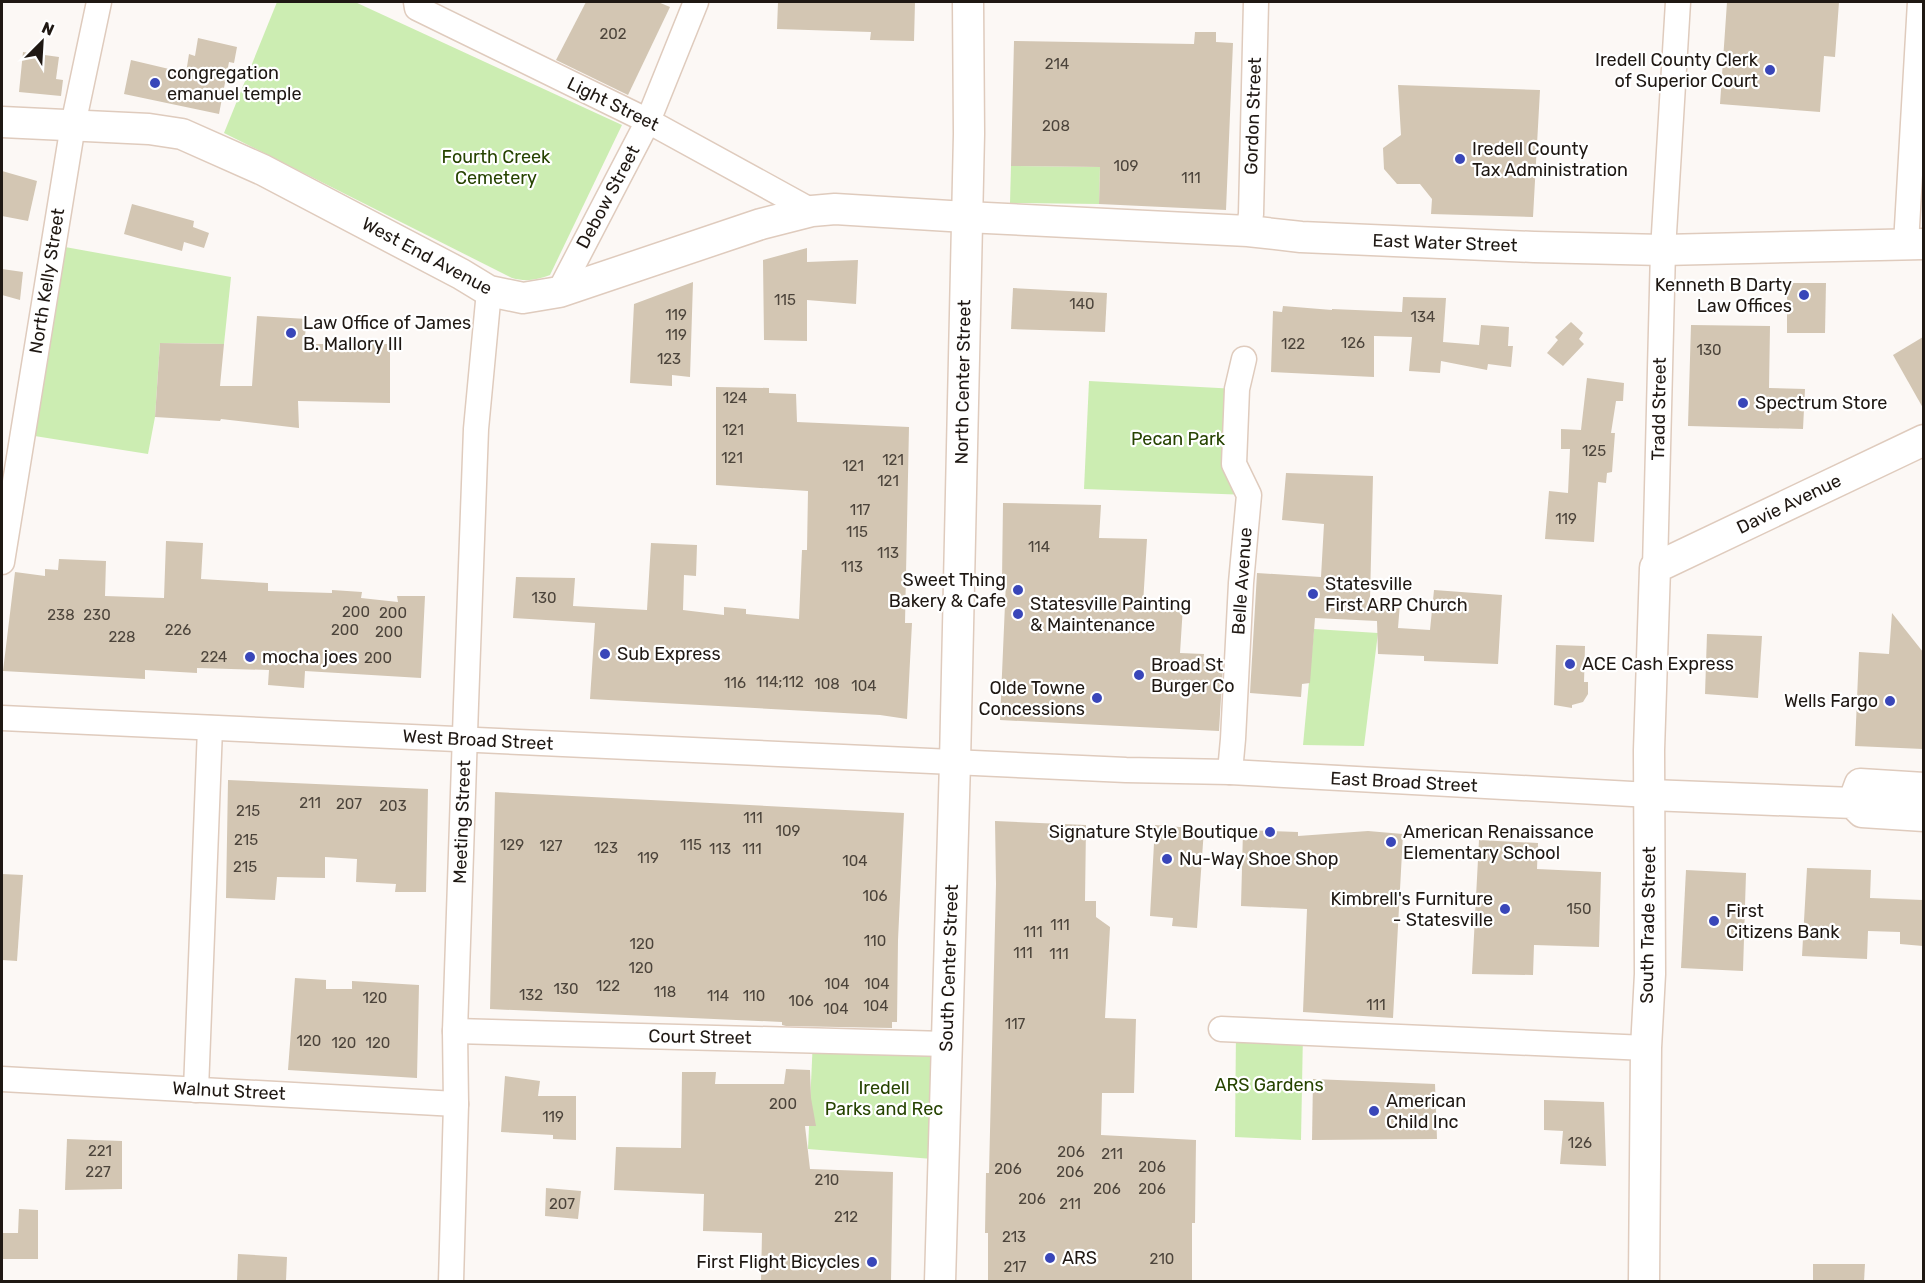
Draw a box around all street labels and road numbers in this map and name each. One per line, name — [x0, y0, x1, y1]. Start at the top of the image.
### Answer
street label: Gordon Street — [1240, 57, 1266, 175]
street label: Light Street — [563, 72, 663, 136]
street label: Debow Street — [572, 142, 644, 252]
street label: North Kelly Street — [25, 207, 69, 355]
street label: West End Avenue — [358, 212, 496, 300]
street label: East Water Street — [1372, 229, 1518, 257]
street label: North Center Street — [951, 299, 975, 465]
street label: Tradd Street — [1647, 357, 1671, 461]
street label: Davie Avenue — [1733, 469, 1845, 539]
street label: Belle Avenue — [1227, 526, 1257, 636]
street label: West Broad Street — [402, 725, 554, 755]
street label: Meeting Street — [449, 760, 475, 884]
street label: East Broad Street — [1330, 767, 1478, 797]
street label: South Trade Street — [1636, 846, 1660, 1004]
street label: South Center Street — [935, 884, 963, 1052]
street label: Court Street — [648, 1025, 752, 1049]
street label: Walnut Street — [172, 1077, 286, 1105]

